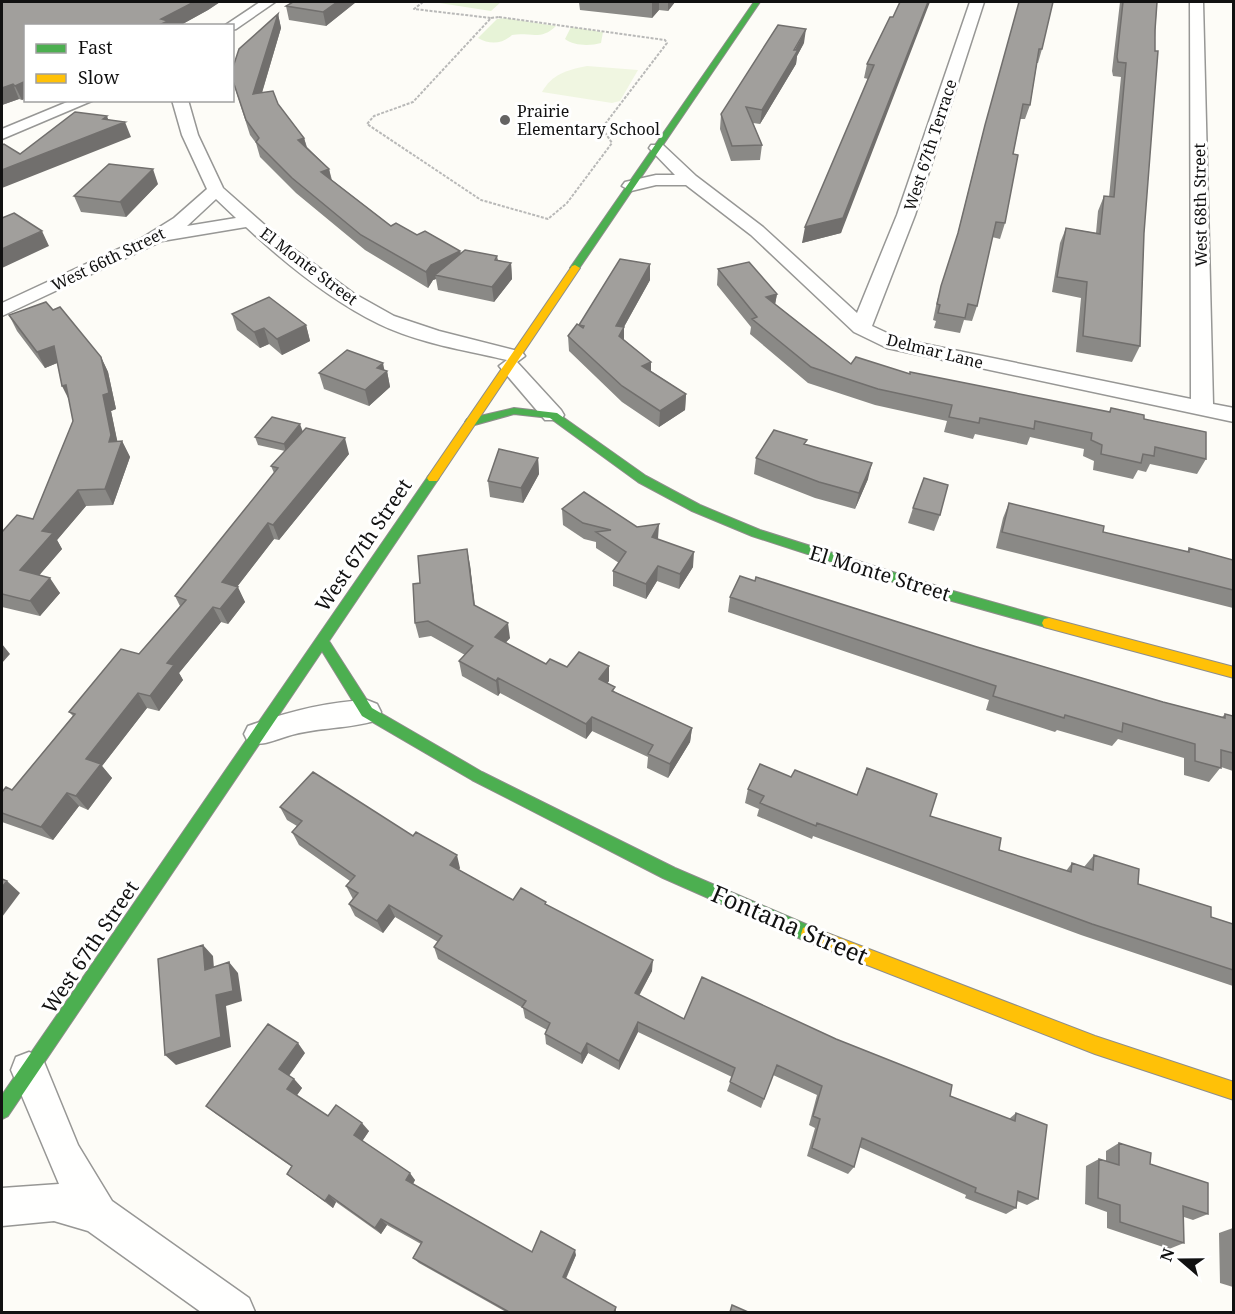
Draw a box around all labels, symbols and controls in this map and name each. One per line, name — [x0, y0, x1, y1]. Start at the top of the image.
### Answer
legend — [24, 24, 234, 102]
text: Fast — [78, 35, 113, 59]
text: Slow — [78, 65, 120, 89]
street label: West 67th Terrace — [898, 76, 962, 214]
place label: Prairie Elementary School — [517, 100, 660, 140]
marker: Prairie Elementary School — [498, 113, 512, 127]
street label: West 68th Street — [1188, 143, 1212, 267]
street label: West 66th Street — [48, 222, 169, 296]
street label: El Monte Street — [256, 222, 362, 310]
street label: Delmar Lane — [884, 328, 986, 374]
street label: West 67th Street — [309, 473, 417, 617]
street label: El Monte Street — [806, 539, 954, 607]
street label: West 67th Street — [36, 875, 144, 1019]
street label: Fontana Street — [707, 876, 873, 972]
north arrow — [1151, 1230, 1211, 1290]
text: N — [1154, 1245, 1180, 1265]

